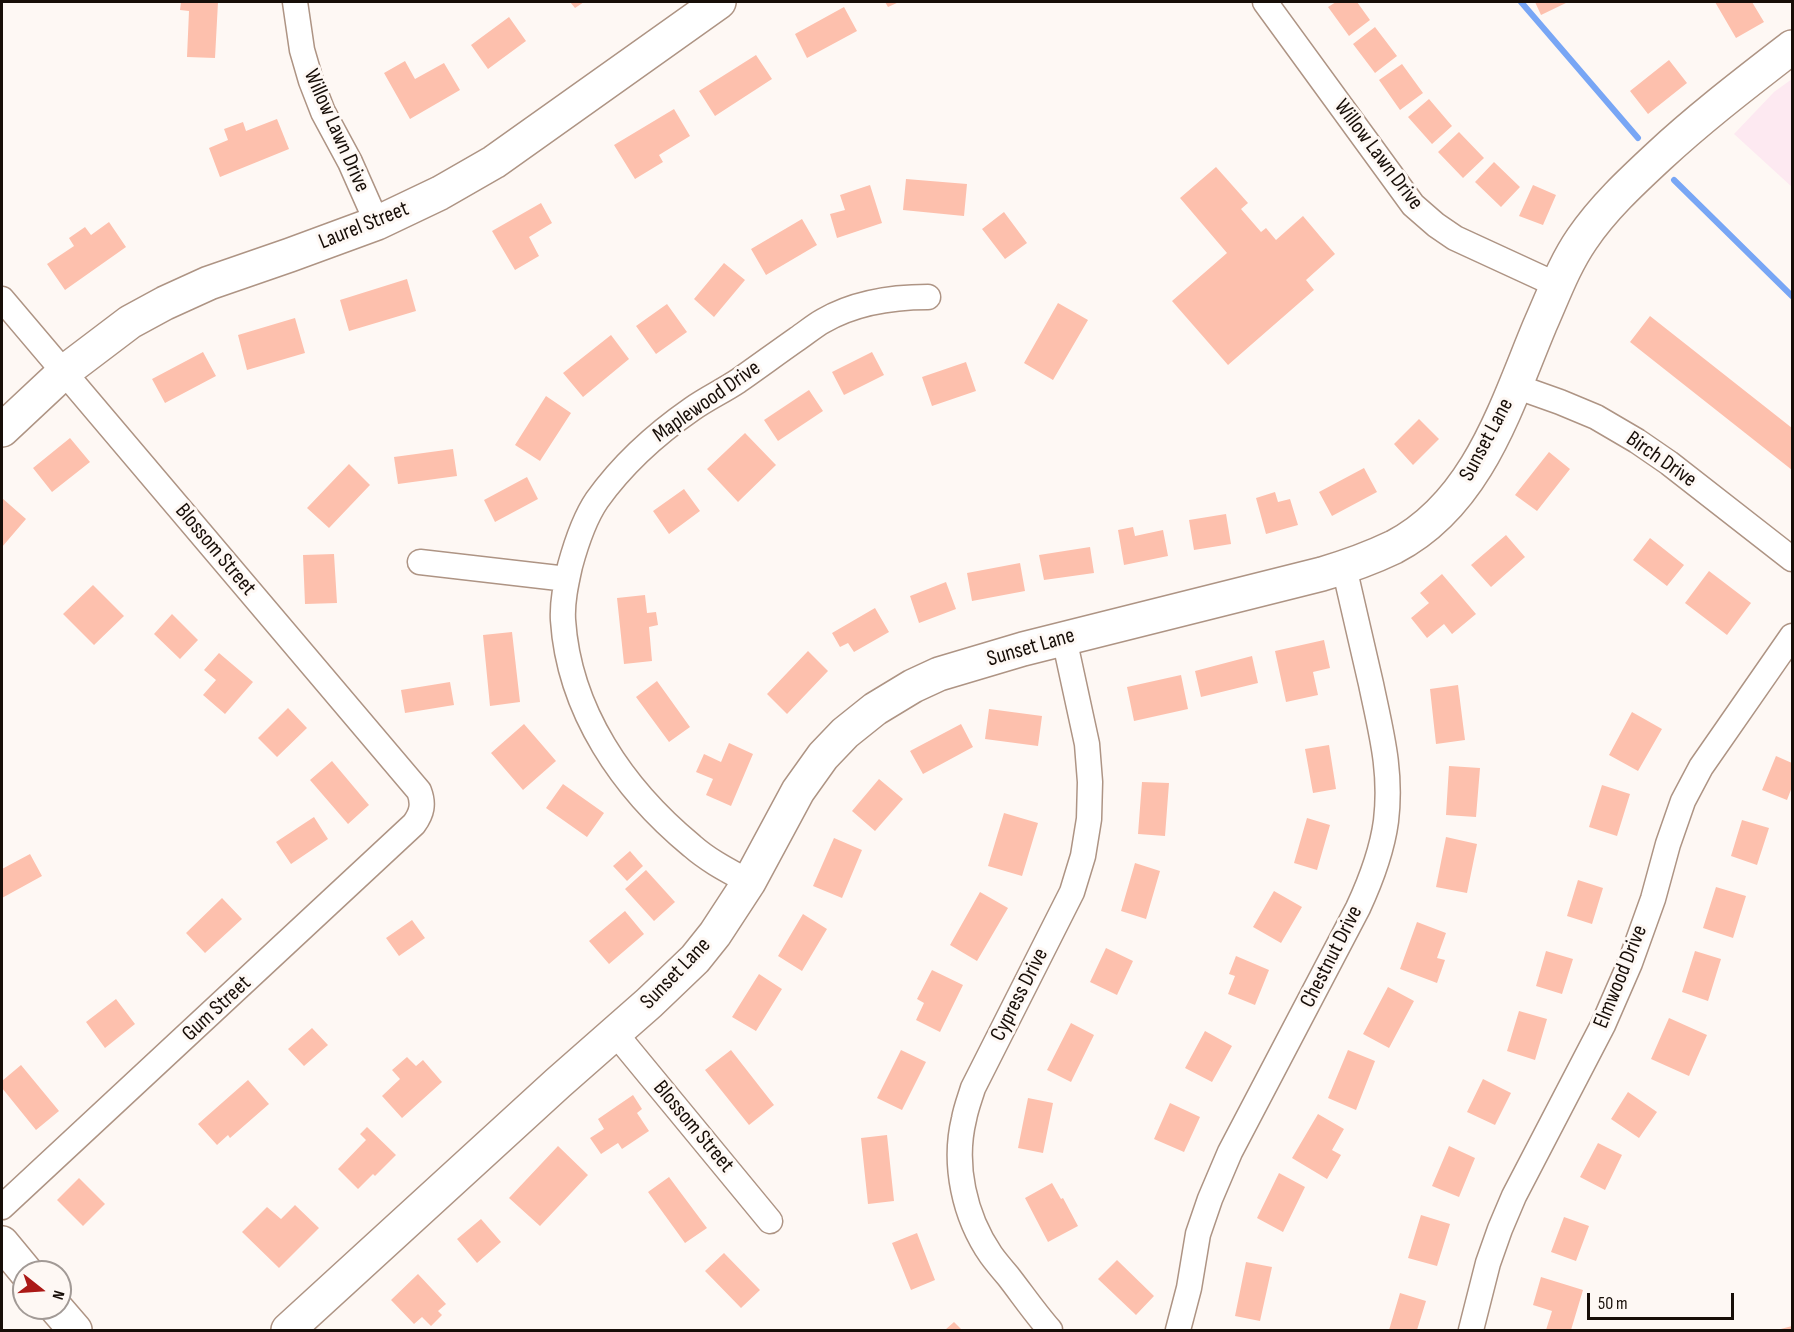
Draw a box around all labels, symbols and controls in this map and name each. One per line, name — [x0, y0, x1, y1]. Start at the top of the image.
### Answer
street label: Willow Lawn Drive — [297, 65, 375, 197]
street label: Willow Lawn Drive — [1328, 94, 1428, 216]
street label: Laurel Street — [315, 196, 413, 256]
street label: Maplewood Drive — [648, 355, 766, 449]
street label: Sunset Lane — [1454, 394, 1520, 486]
street label: Birch Drive — [1621, 426, 1701, 494]
street label: Blossom Street — [169, 499, 261, 601]
street label: Sunset Lane — [984, 623, 1078, 673]
street label: Chestnut Drive — [1295, 902, 1369, 1012]
street label: Elmwood Drive — [1588, 922, 1654, 1032]
street label: Sunset Lane — [635, 933, 717, 1015]
street label: Cypress Drive — [985, 944, 1055, 1046]
street label: Gum Street — [177, 971, 257, 1047]
street label: Blossom Street — [647, 1076, 739, 1178]
north arrow — [12, 1260, 72, 1320]
scale bar — [1590, 1281, 1737, 1319]
text: N — [47, 1288, 68, 1302]
text: 50 m — [1598, 1293, 1628, 1314]

